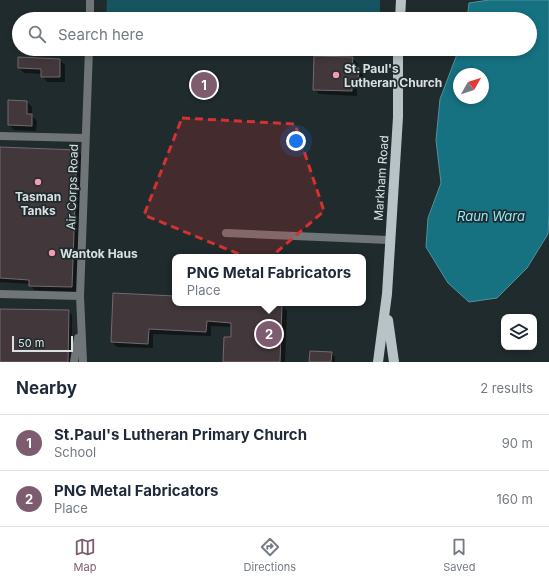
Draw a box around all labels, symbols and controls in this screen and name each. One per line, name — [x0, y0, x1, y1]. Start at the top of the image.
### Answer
search box — [12, 12, 537, 56]
icon: search — [26, 23, 48, 45]
text: Search here — [58, 25, 144, 44]
place label: St. Paul's Lutheran Church — [344, 61, 442, 90]
north arrow — [453, 68, 489, 104]
pin: 1 — [191, 70, 217, 100]
marker: St. Paul's Lutheran Church — [331, 70, 341, 80]
your location — [286, 131, 306, 151]
street label: Markham Road — [371, 135, 391, 221]
street label: Air Corps Road — [63, 144, 81, 230]
marker: Tasman Tanks — [33, 177, 43, 187]
place label: Tasman Tanks — [15, 189, 61, 218]
water label: Raun Wara — [457, 208, 525, 224]
place label: Wantok Haus — [60, 246, 138, 261]
marker: Wantok Haus — [47, 248, 57, 258]
popup — [172, 254, 366, 306]
text: PNG Metal Fabricators — [187, 263, 351, 282]
text: Place — [187, 282, 221, 298]
map controls — [501, 314, 537, 350]
button: layers — [501, 314, 537, 350]
pin: 2 — [256, 319, 282, 349]
scale bar — [12, 334, 73, 353]
text: 50 m — [18, 336, 44, 350]
text: Nearby — [16, 378, 77, 398]
text: 2 results — [480, 380, 533, 396]
text: St.Paul's Lutheran Primary Church — [54, 425, 307, 444]
text: 1 — [26, 435, 32, 451]
text: 90 m — [502, 435, 533, 451]
text: School — [54, 444, 96, 460]
text: PNG Metal Fabricators — [54, 481, 219, 500]
text: 2 — [25, 491, 33, 507]
text: 160 m — [496, 491, 533, 507]
text: Place — [54, 500, 88, 516]
tab: Map — [74, 536, 96, 574]
tab: Directions — [244, 536, 296, 574]
tab: Saved — [443, 536, 475, 574]

